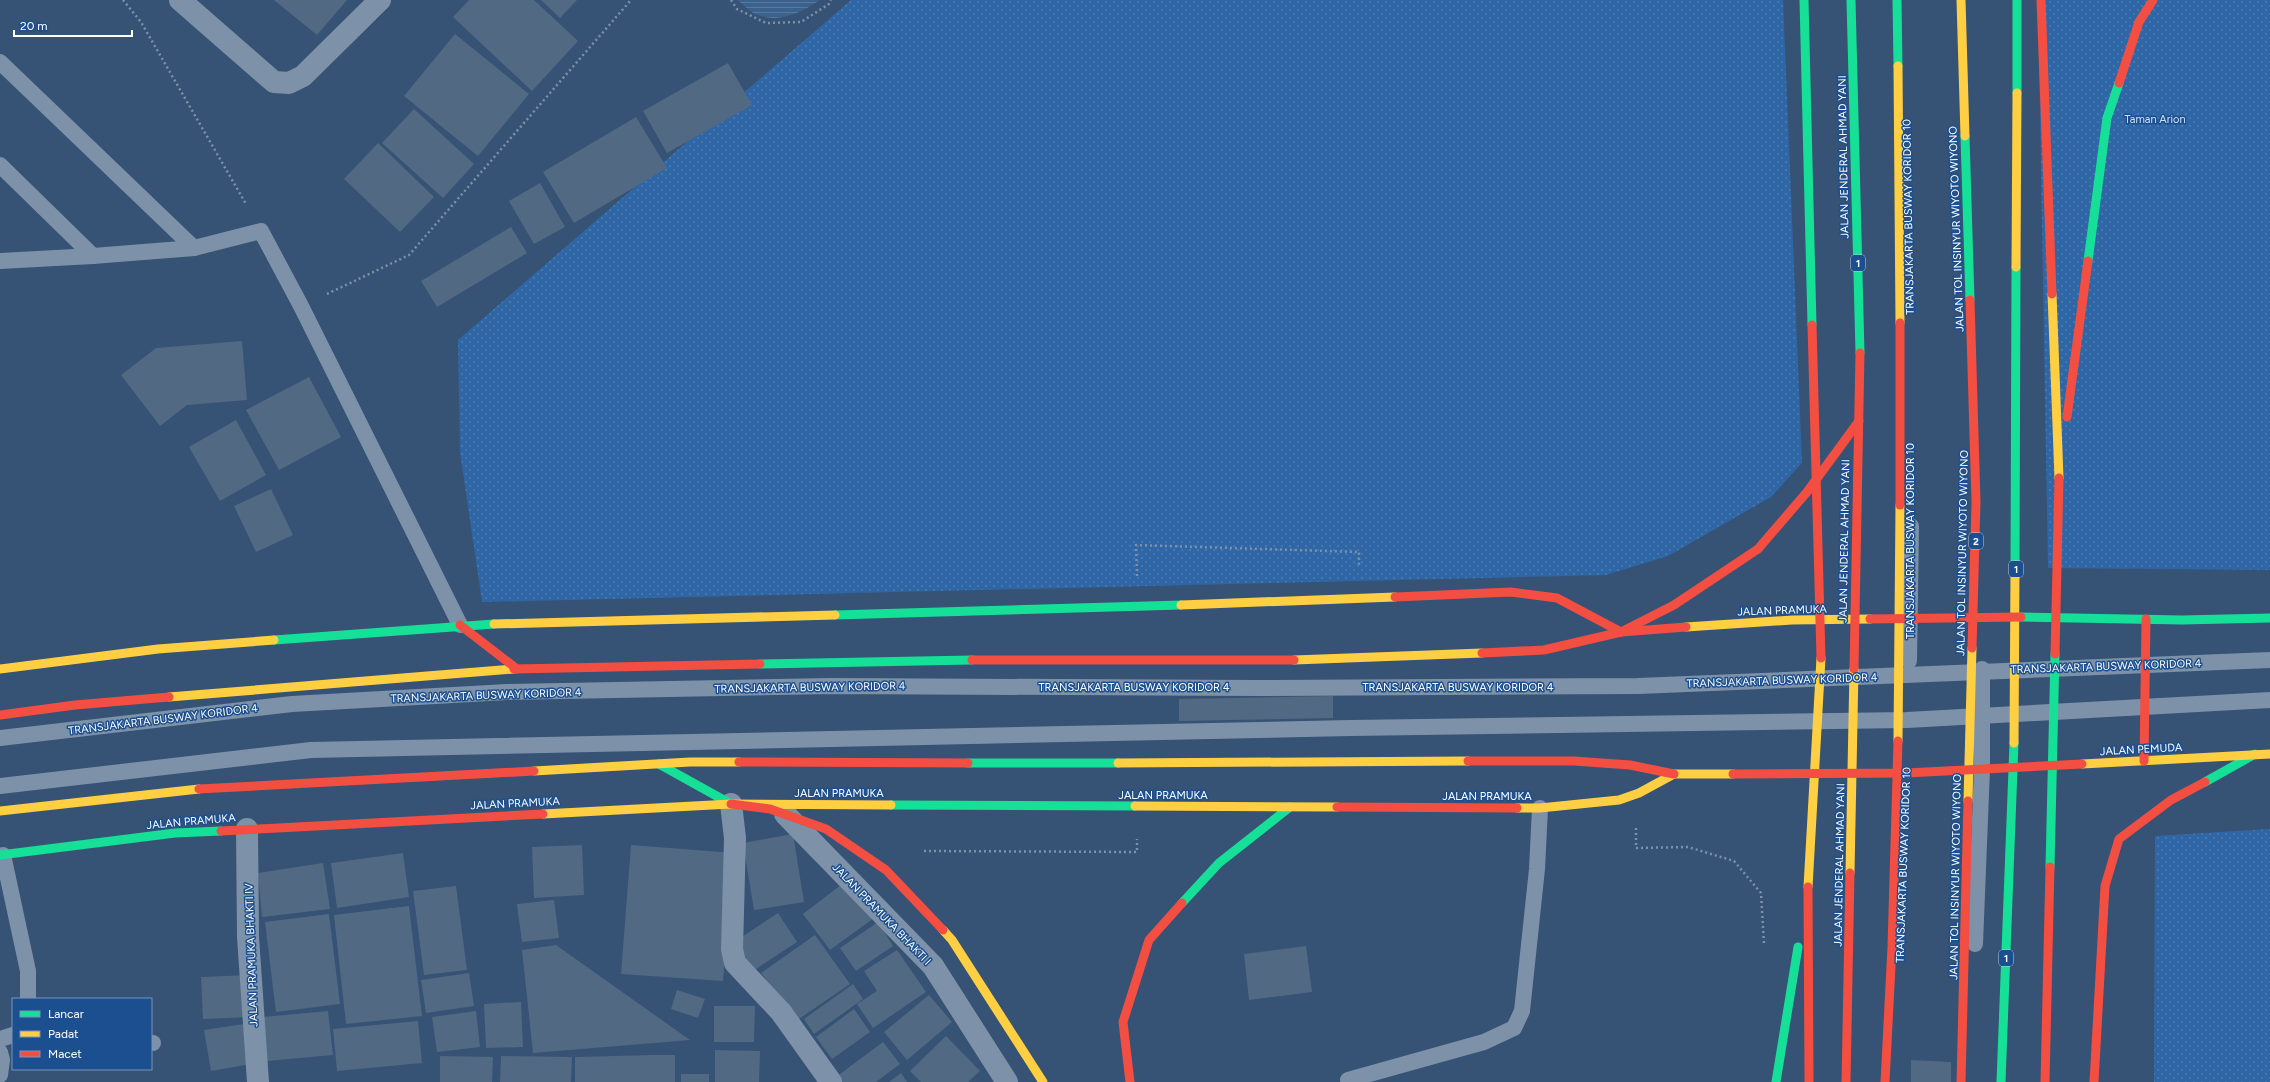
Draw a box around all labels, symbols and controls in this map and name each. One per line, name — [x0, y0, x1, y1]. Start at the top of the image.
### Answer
scale bar — [14, 12, 132, 38]
text: 20 m — [20, 19, 48, 33]
street label: JALAN JENDERAL AHMAD YANI — [1836, 75, 1851, 239]
park label: Taman Arion — [2124, 113, 2186, 126]
street label: TRANSJAKARTA BUSWAY KORIDOR 10 — [1900, 119, 1917, 315]
street label: JALAN TOL INSINYUR WIYOTO WIYONO — [1946, 125, 1967, 332]
road number: 1 — [1851, 255, 1865, 271]
street label: TRANSJAKARTA BUSWAY KORIDOR 10 — [1904, 443, 1917, 639]
street label: JALAN TOL INSINYUR WIYOTO WIYONO — [1954, 449, 1971, 656]
street label: JALAN JENDERAL AHMAD YANI — [1837, 459, 1852, 623]
road number: 2 — [1969, 533, 1983, 549]
road number: 1 — [2009, 561, 2023, 577]
street label: JALAN PRAMUKA — [1737, 602, 1827, 619]
street label: TRANSJAKARTA BUSWAY KORIDOR 4 — [2010, 657, 2202, 676]
street label: TRANSJAKARTA BUSWAY KORIDOR 4 — [1686, 671, 1878, 690]
street label: TRANSJAKARTA BUSWAY KORIDOR 4 — [714, 679, 906, 696]
street label: TRANSJAKARTA BUSWAY KORIDOR 4 — [1038, 681, 1230, 694]
street label: TRANSJAKARTA BUSWAY KORIDOR 4 — [1362, 681, 1554, 694]
street label: TRANSJAKARTA BUSWAY KORIDOR 4 — [390, 686, 582, 705]
street label: TRANSJAKARTA BUSWAY KORIDOR 4 — [67, 701, 259, 738]
street label: JALAN PEMUDA — [2099, 741, 2183, 758]
street label: TRANSJAKARTA BUSWAY KORIDOR 10 — [1894, 767, 1913, 963]
street label: JALAN TOL INSINYUR WIYOTO WIYONO — [1947, 773, 1964, 980]
street label: JALAN JENDERAL AHMAD YANI — [1832, 783, 1847, 947]
street label: JALAN PRAMUKA — [794, 787, 884, 800]
street label: JALAN PRAMUKA — [1118, 789, 1208, 802]
street label: JALAN PRAMUKA — [1442, 790, 1532, 803]
street label: JALAN PRAMUKA — [470, 795, 561, 812]
street label: JALAN PRAMUKA — [146, 811, 237, 832]
street label: JALAN PRAMUKA BHAKTI I — [830, 861, 934, 968]
street label: JALAN PRAMUKA BHAKTI IV — [242, 883, 261, 1027]
road number: 1 — [1999, 950, 2013, 966]
legend — [12, 998, 152, 1070]
text: Lancar — [48, 1007, 84, 1021]
text: Padat — [48, 1027, 79, 1041]
text: Macet — [48, 1047, 82, 1061]

